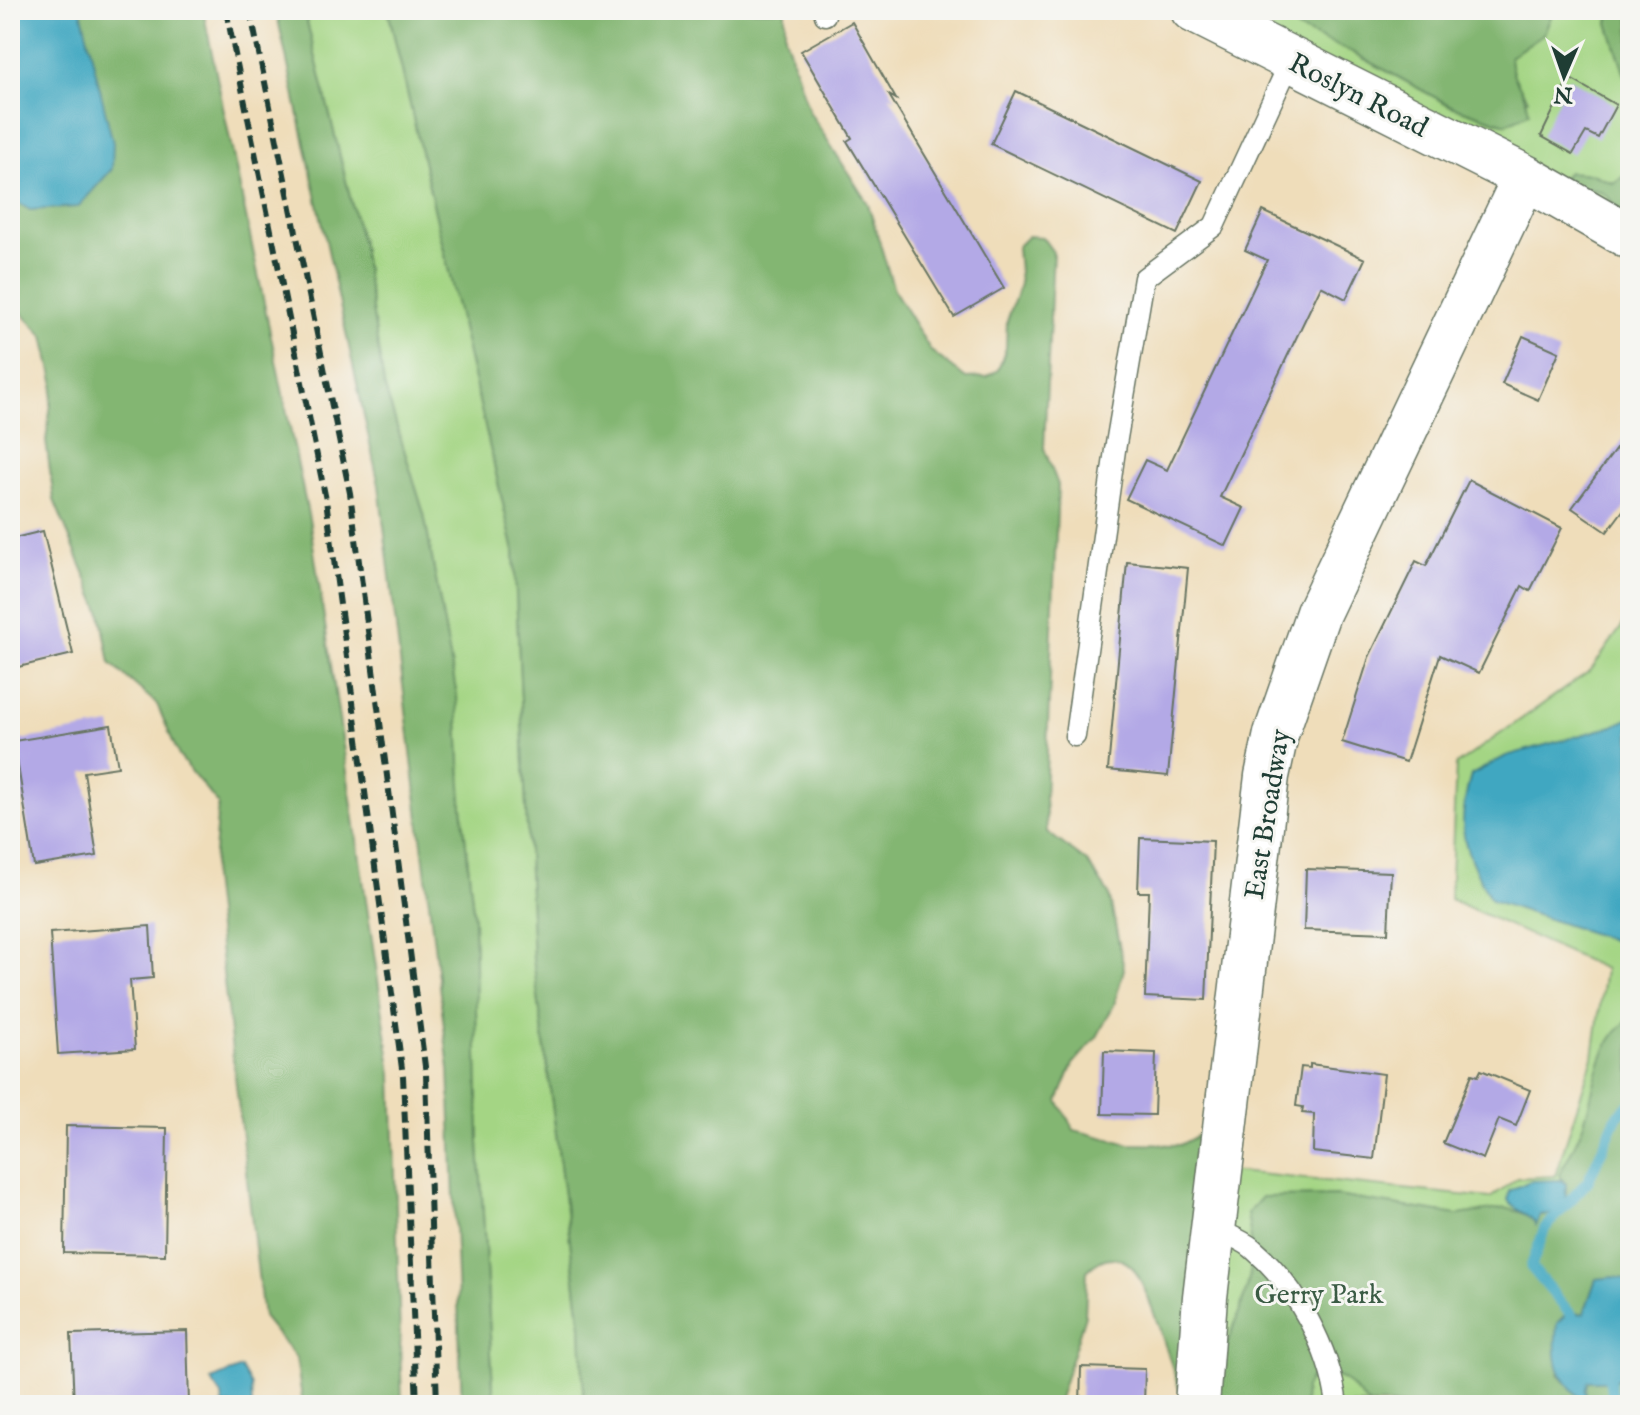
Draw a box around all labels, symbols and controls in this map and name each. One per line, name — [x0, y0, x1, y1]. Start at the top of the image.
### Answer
north arrow — [1524, 36, 1604, 116]
street label: Roslyn Road — [1282, 46, 1433, 146]
text: N — [1553, 80, 1574, 108]
street label: East Broadway — [1238, 727, 1299, 902]
park label: Gerry Park — [1255, 1278, 1384, 1313]

